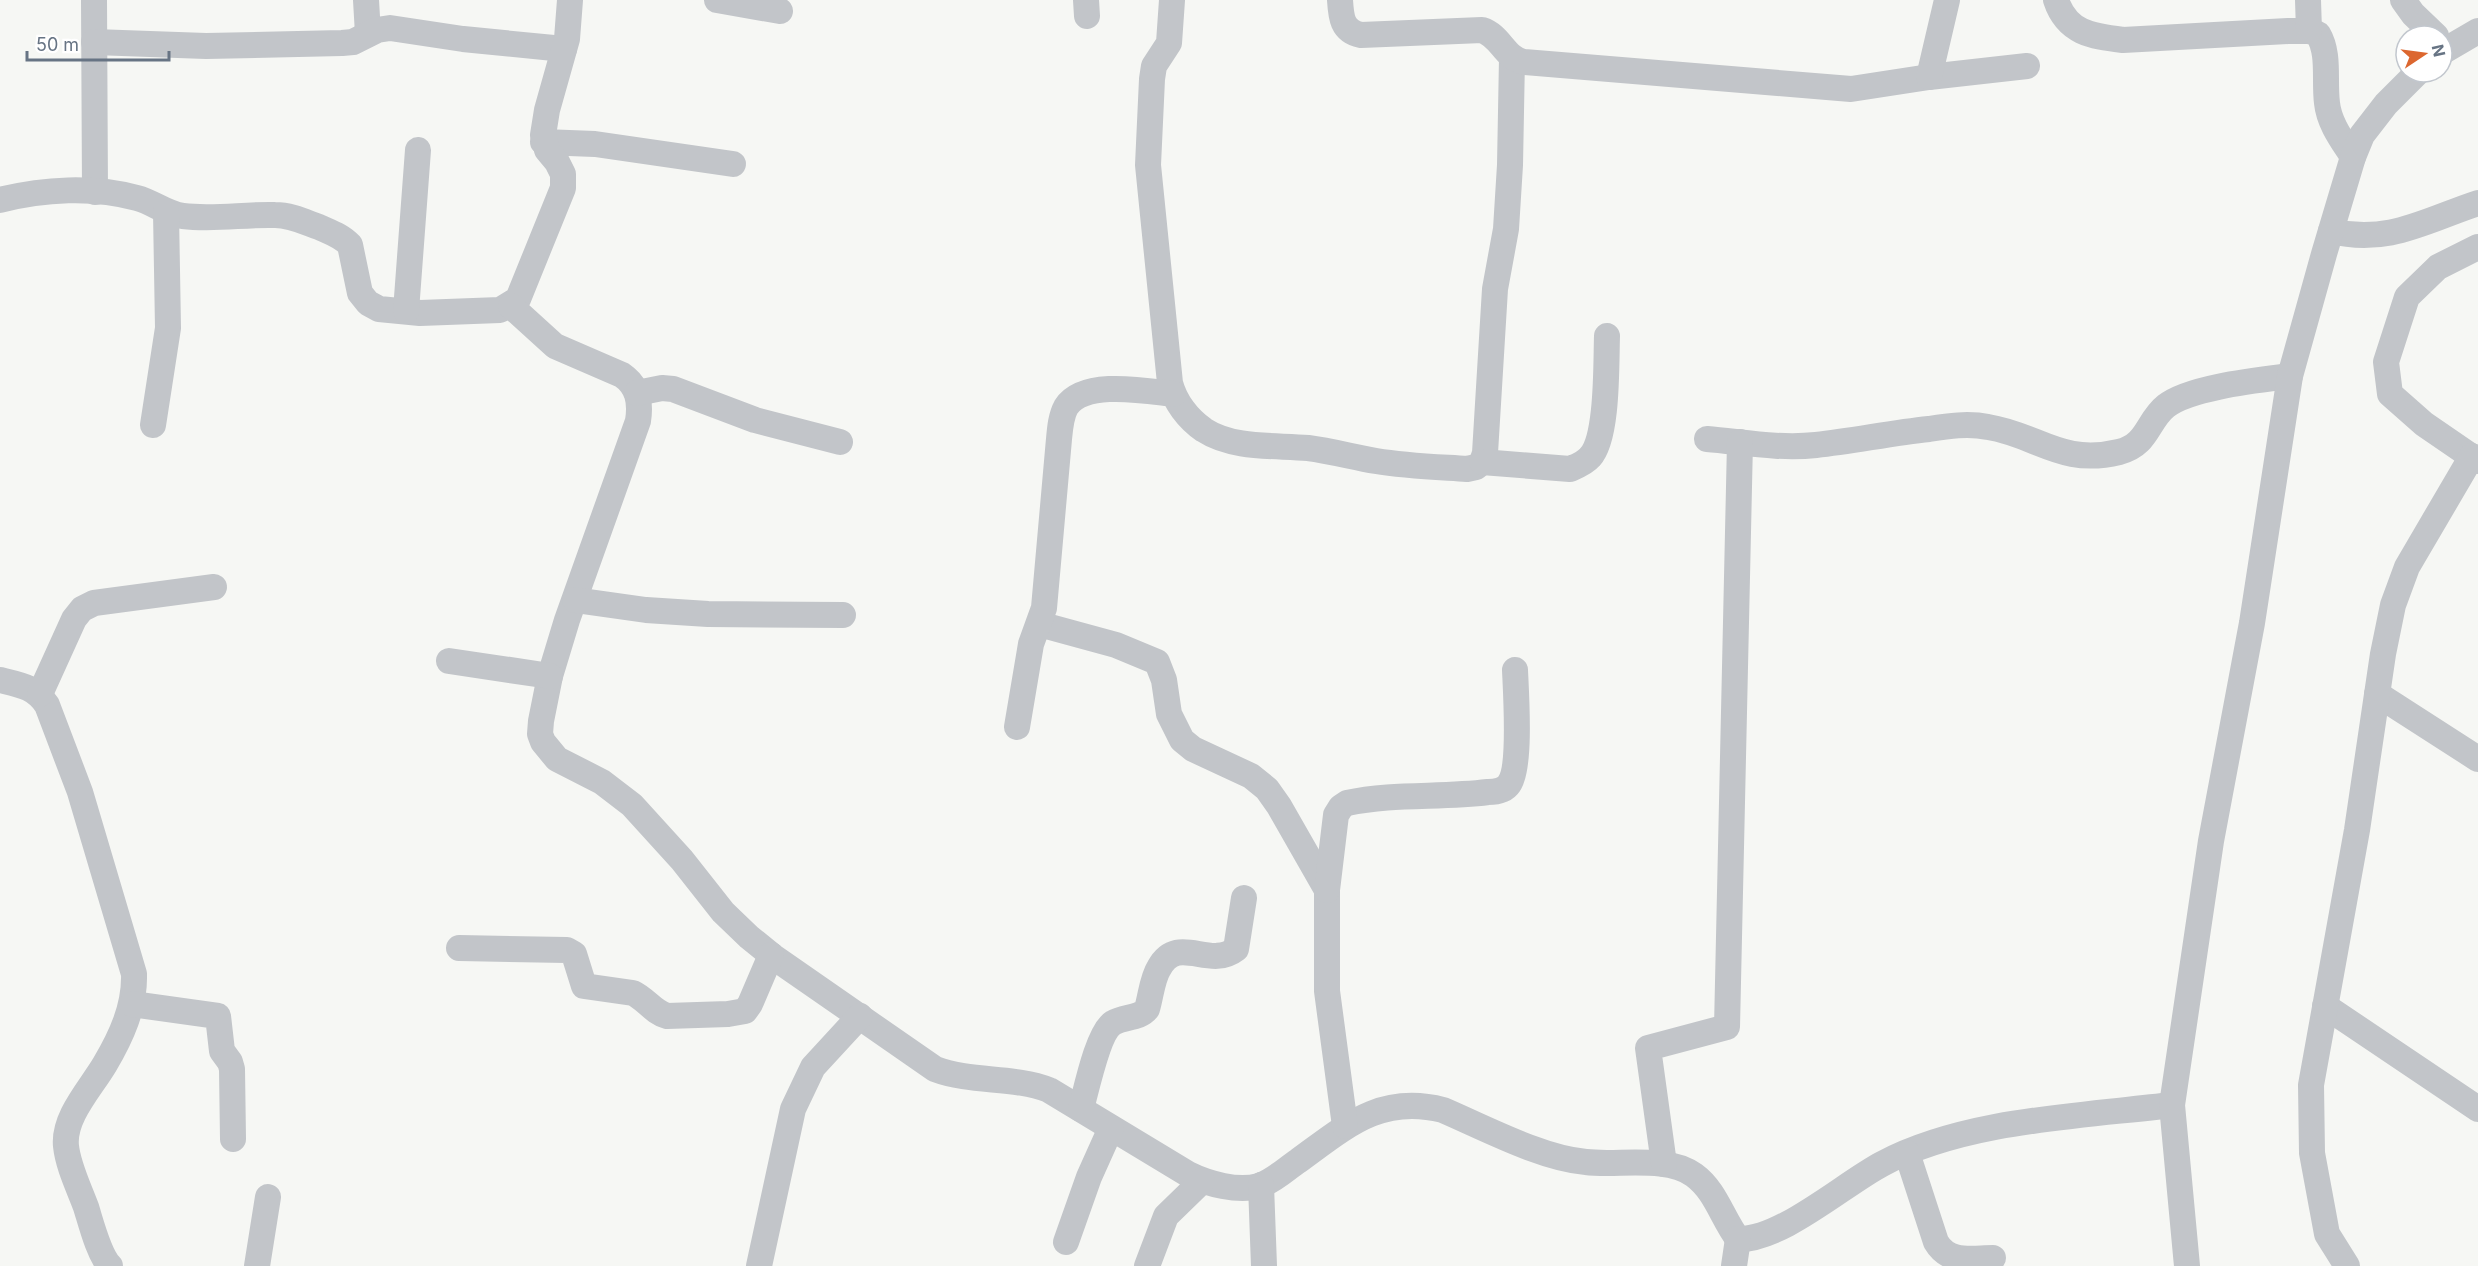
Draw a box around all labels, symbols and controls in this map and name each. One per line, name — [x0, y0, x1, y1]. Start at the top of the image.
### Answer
scale bar — [27, 24, 170, 62]
north arrow — [2394, 24, 2454, 84]
text: 50 m — [36, 34, 79, 55]
text: N — [2427, 42, 2450, 59]

